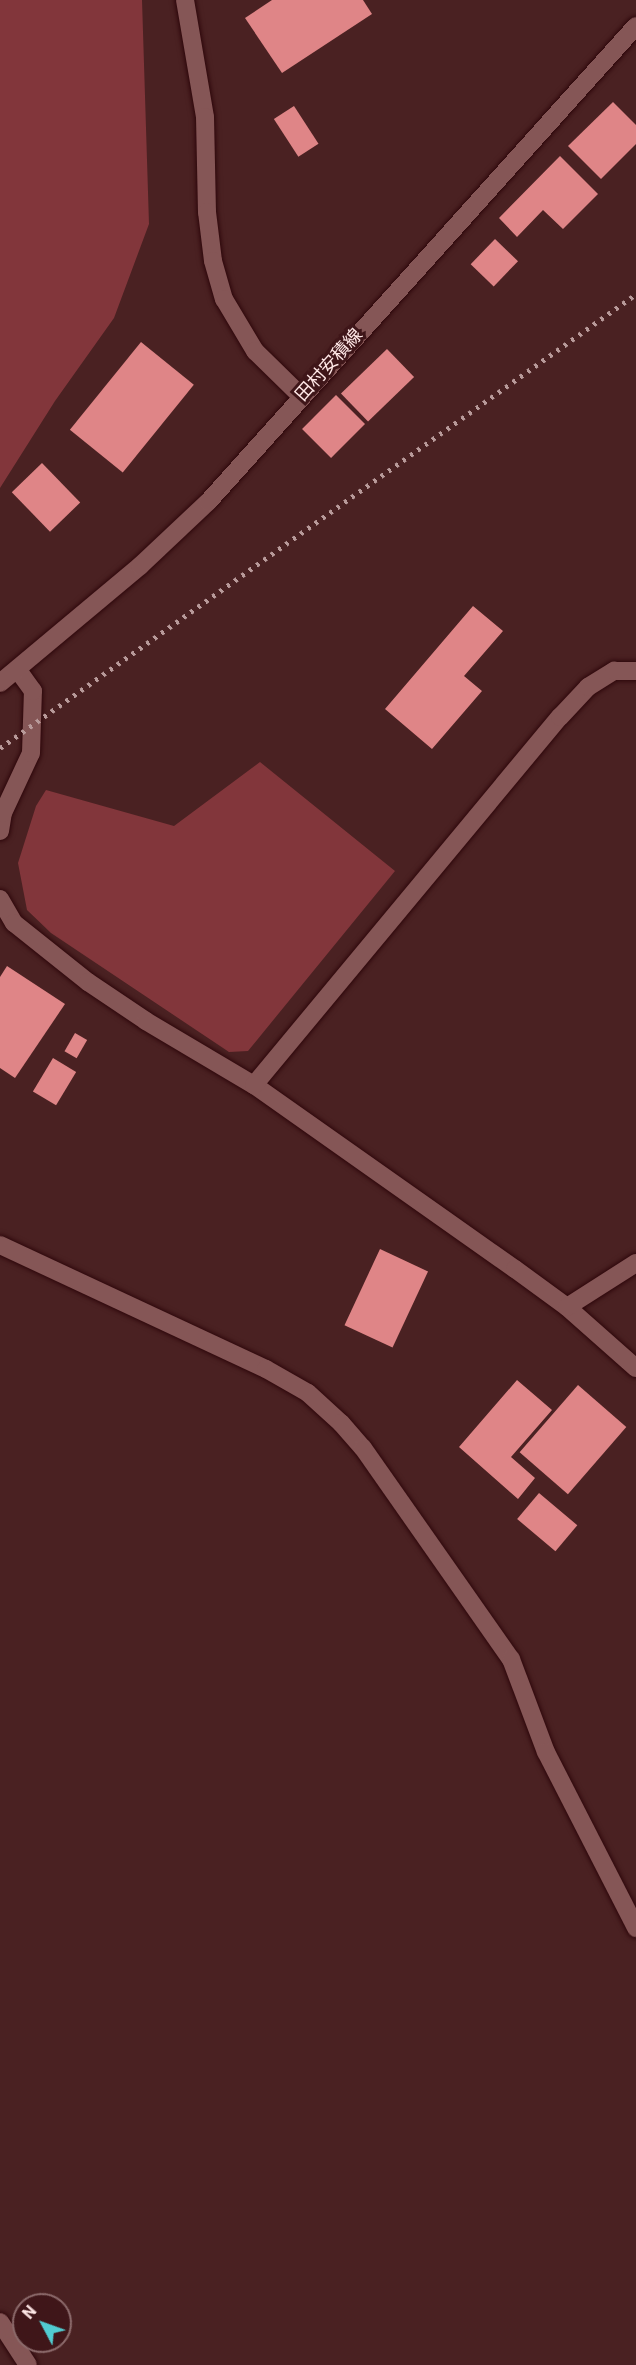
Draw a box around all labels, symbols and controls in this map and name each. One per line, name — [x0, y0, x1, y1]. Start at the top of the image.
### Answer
street label: 田村安積線 — [291, 324, 367, 406]
north arrow — [12, 2293, 72, 2353]
text: N — [19, 2302, 40, 2323]

